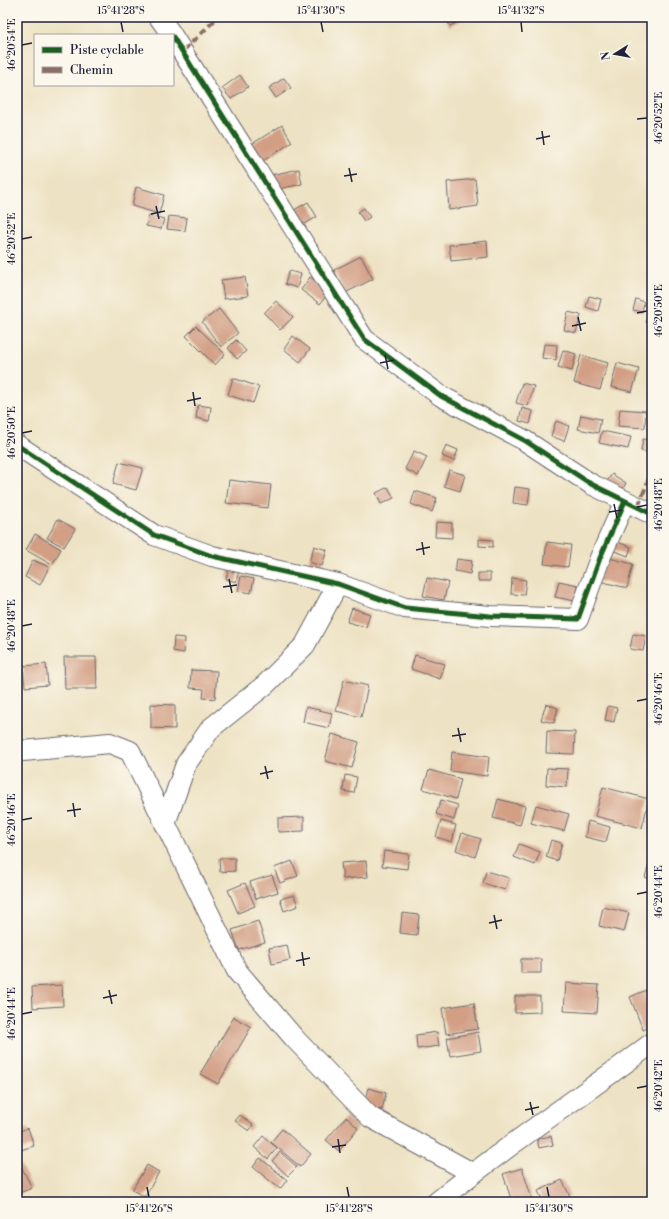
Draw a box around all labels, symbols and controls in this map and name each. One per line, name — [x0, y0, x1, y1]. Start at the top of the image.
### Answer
text: 15°41'28"S — [97, 5, 145, 17]
text: 15°41'30"S — [297, 5, 345, 17]
text: 15°41'32"S — [498, 5, 545, 17]
text: 46°20'54"E — [6, 19, 18, 71]
legend — [34, 34, 174, 86]
north arrow — [595, 34, 635, 74]
text: Piste cyclable — [70, 43, 144, 58]
text: N — [598, 50, 614, 61]
text: Chemin — [70, 63, 113, 78]
text: 46°20'52"E — [653, 92, 665, 144]
text: 46°20'52"E — [6, 213, 18, 265]
text: 46°20'50"E — [653, 284, 665, 338]
text: 46°20'50"E — [6, 406, 18, 460]
text: 46°20'48"E — [653, 478, 665, 532]
text: 46°20'48"E — [6, 599, 18, 653]
text: 46°20'46"E — [653, 672, 665, 726]
text: 46°20'46"E — [6, 793, 18, 847]
text: 46°20'44"E — [653, 865, 665, 919]
text: 46°20'44"E — [6, 987, 18, 1041]
text: 46°20'42"E — [653, 1060, 665, 1112]
text: 15°41'26"S — [125, 1203, 173, 1215]
text: 15°41'28"S — [325, 1203, 373, 1215]
text: 15°41'30"S — [525, 1203, 573, 1215]

